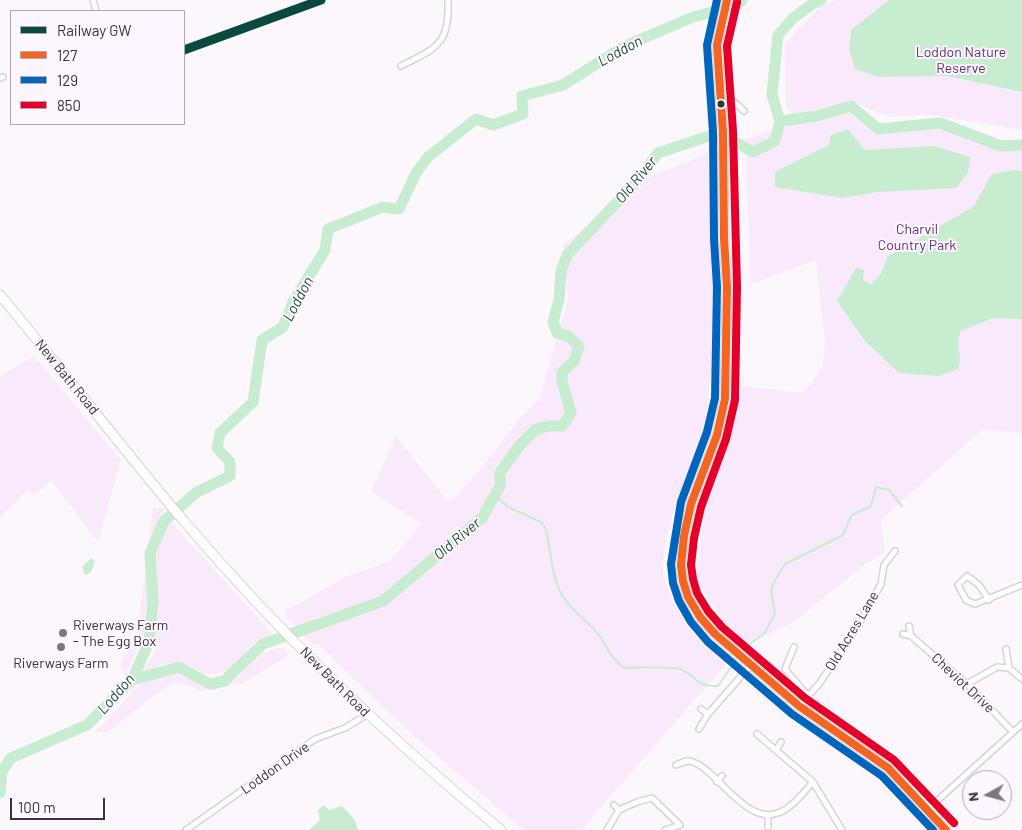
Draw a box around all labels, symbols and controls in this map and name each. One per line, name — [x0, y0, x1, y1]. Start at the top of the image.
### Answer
legend — [10, 10, 185, 125]
text: Railway GW — [57, 21, 132, 39]
water label: Loddon — [595, 32, 645, 70]
park label: Loddon Nature Reserve — [916, 44, 1006, 76]
text: 127 — [57, 46, 77, 64]
text: 129 — [57, 71, 78, 89]
text: 850 — [57, 96, 81, 114]
unlabelled marker — [716, 99, 726, 109]
water label: Old River — [611, 153, 661, 207]
park label: Charvil Country Park — [878, 221, 956, 253]
water label: Loddon — [279, 274, 317, 324]
street label: New Bath Road — [32, 336, 102, 418]
water label: Old River — [430, 514, 484, 564]
street label: Old Acres Lane — [822, 588, 882, 674]
place label: Riverways Farm - The Egg Box — [73, 617, 168, 650]
marker: Riverways Farm - The Egg Box — [57, 627, 69, 639]
marker: Riverways Farm — [55, 641, 67, 653]
street label: New Bath Road — [297, 644, 373, 720]
street label: Cheviot Drive — [928, 650, 998, 716]
place label: Riverways Farm — [13, 655, 109, 671]
water label: Loddon — [94, 670, 138, 718]
street label: Loddon Drive — [237, 738, 313, 798]
north arrow — [962, 770, 1012, 820]
scale bar — [12, 788, 108, 820]
text: N — [964, 791, 982, 802]
text: 100 m — [18, 798, 56, 816]

